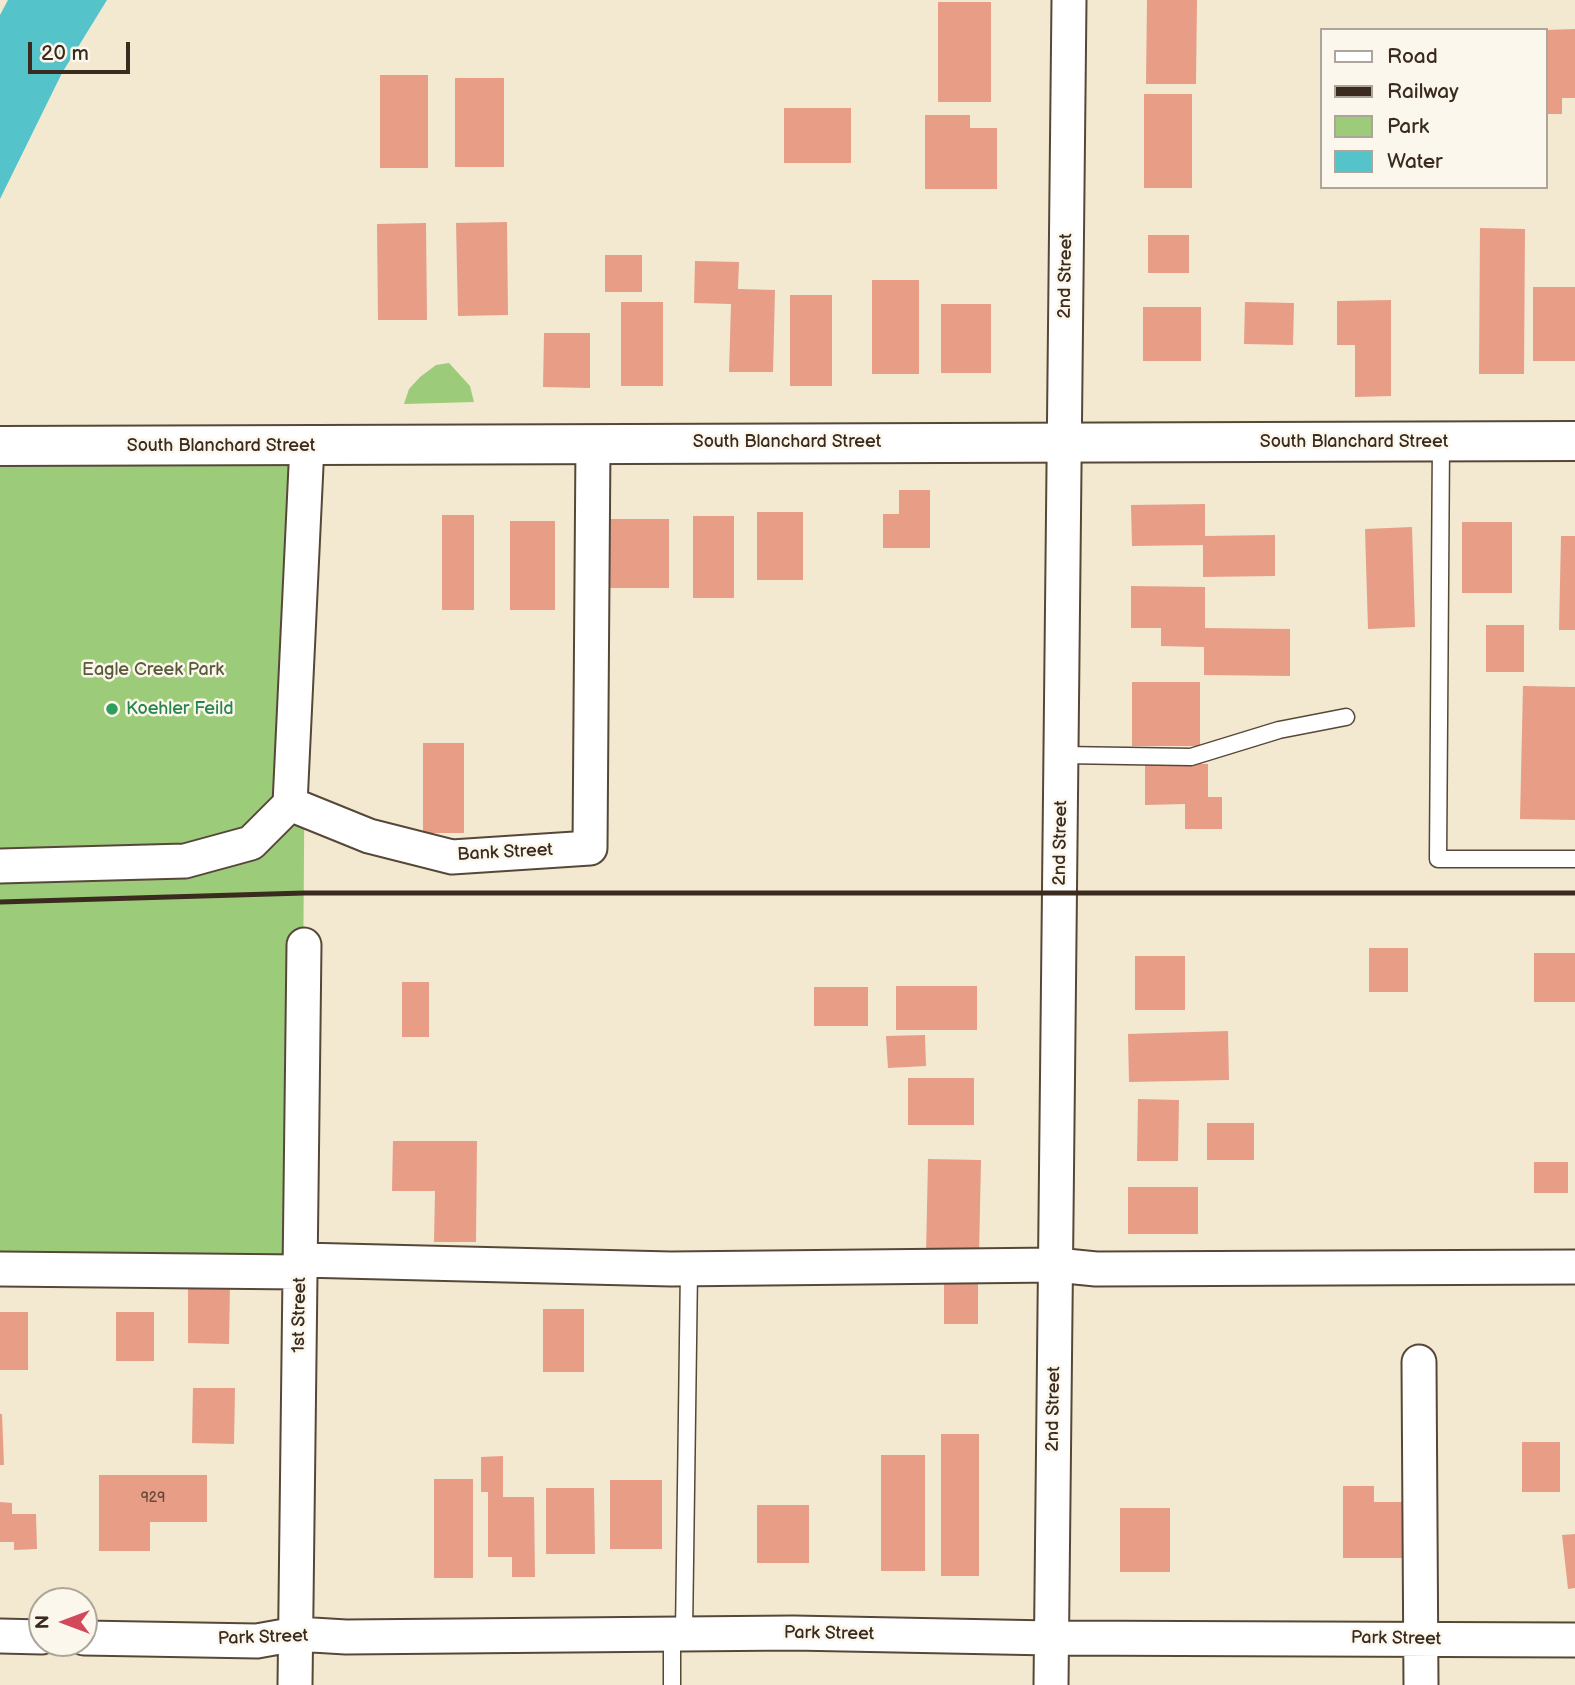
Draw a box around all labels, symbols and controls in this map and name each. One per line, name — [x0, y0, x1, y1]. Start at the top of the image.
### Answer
scale bar — [32, 28, 133, 72]
legend — [1320, 28, 1547, 189]
text: 20 m — [41, 41, 89, 66]
text: Road — [1387, 44, 1438, 69]
text: Railway — [1387, 79, 1459, 104]
text: Park — [1387, 114, 1429, 139]
text: Water — [1387, 149, 1443, 174]
street label: 2nd Street — [1054, 233, 1078, 319]
street label: South Blanchard Street — [693, 431, 881, 453]
street label: South Blanchard Street — [1260, 431, 1448, 453]
street label: South Blanchard Street — [127, 435, 315, 457]
park label: Eagle Creek Park — [82, 659, 224, 681]
place label: Koehler Feild — [126, 698, 233, 720]
marker: Koehler Feild — [104, 701, 120, 717]
street label: 2nd Street — [1049, 800, 1073, 886]
street label: Bank Street — [457, 840, 553, 866]
street label: 1st Street — [289, 1277, 311, 1353]
street label: 2nd Street — [1042, 1366, 1066, 1452]
house number: 929 — [141, 1490, 165, 1506]
north arrow — [28, 1587, 98, 1657]
text: N — [32, 1615, 55, 1629]
street label: Park Street — [784, 1622, 874, 1646]
street label: Park Street — [217, 1626, 309, 1650]
street label: Park Street — [1351, 1627, 1441, 1651]

